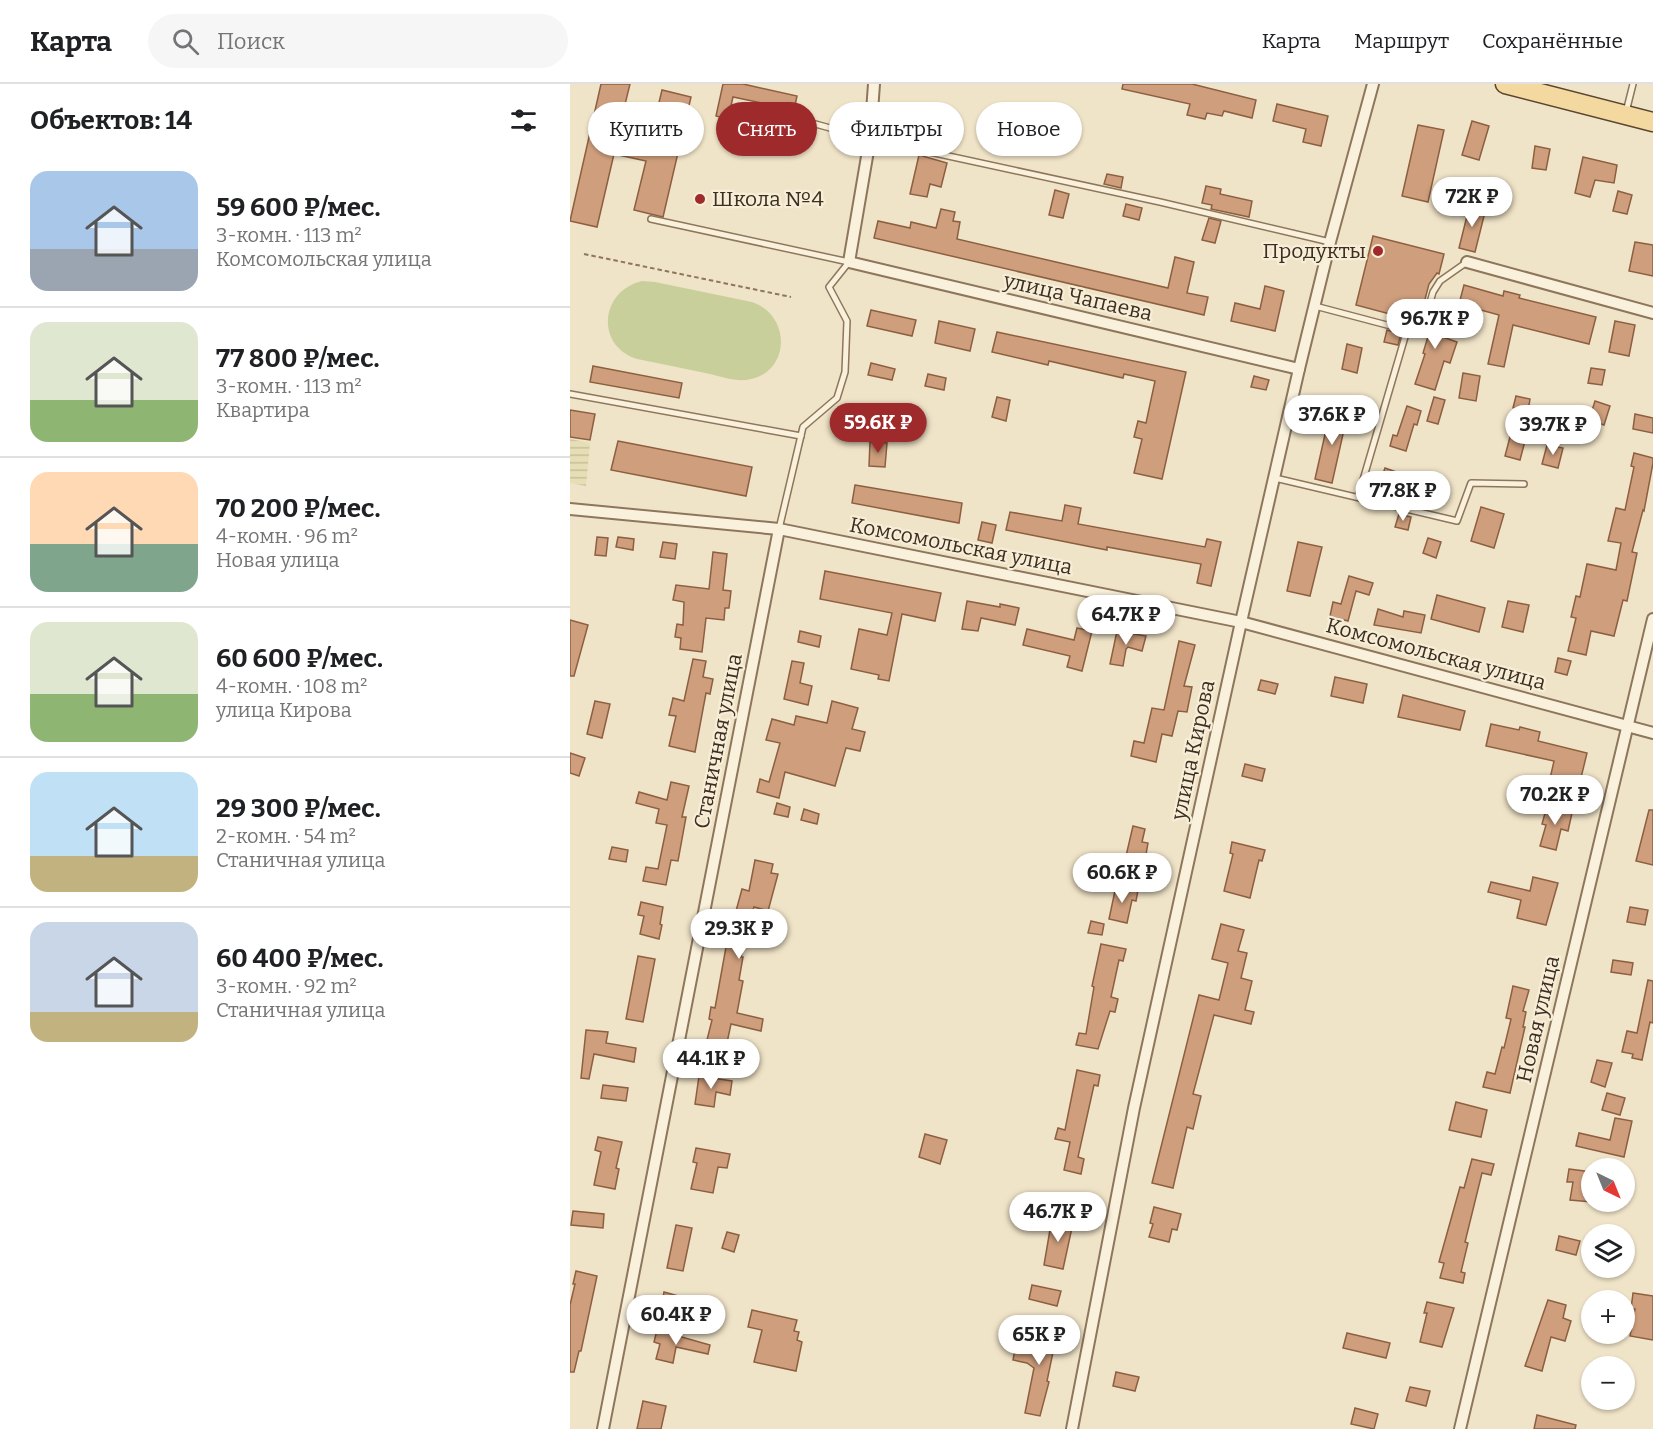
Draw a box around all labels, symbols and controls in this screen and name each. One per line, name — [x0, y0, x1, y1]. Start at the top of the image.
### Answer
search box — [148, 14, 568, 68]
text: Карта — [30, 25, 112, 58]
icon: search — [169, 25, 202, 58]
text: Поиск — [217, 28, 285, 55]
text: Карта — [1262, 28, 1321, 54]
text: Маршрут — [1354, 28, 1449, 54]
text: Сохранённые — [1482, 28, 1623, 54]
chip: Купить — [588, 102, 704, 156]
chip: Снять — [716, 102, 817, 156]
chip: Фильтры — [829, 102, 964, 156]
chip: Новое — [976, 102, 1082, 156]
icon: filters — [507, 104, 540, 137]
text: Объектов: 14 — [30, 105, 192, 136]
pin: 72K ₽ — [1430, 177, 1514, 228]
text: 72K ₽ — [1445, 184, 1499, 208]
place label: Школа №4 — [712, 186, 824, 212]
text: 59 600 ₽/мес. — [216, 192, 381, 223]
marker: Школа №4 — [693, 192, 707, 206]
icon: home — [78, 195, 150, 267]
text: 3-комн. · 113 m² — [216, 223, 362, 247]
place label: Продукты — [1262, 238, 1366, 264]
marker: Продукты — [1371, 244, 1385, 258]
text: Комсомольская улица — [216, 247, 432, 271]
street label: улица Чапаева — [1000, 267, 1155, 327]
pin: 96.7K ₽ — [1380, 299, 1490, 350]
text: 96.7K ₽ — [1400, 306, 1470, 330]
text: 77 800 ₽/мес. — [216, 343, 380, 374]
icon: home — [78, 346, 150, 418]
text: 3-комн. · 113 m² — [216, 374, 362, 398]
pin: 37.6K ₽ — [1277, 395, 1387, 446]
text: Квартира — [216, 398, 310, 422]
text: 37.6K ₽ — [1298, 402, 1366, 426]
pin: 59.6K ₽ — [823, 403, 933, 454]
pin: 39.7K ₽ — [1498, 405, 1608, 456]
text: 59.6K ₽ — [844, 410, 912, 434]
text: 39.7K ₽ — [1519, 412, 1587, 436]
pin: 77.8K ₽ — [1348, 471, 1458, 522]
text: 77.8K ₽ — [1369, 478, 1437, 502]
text: 70 200 ₽/мес. — [216, 493, 381, 524]
icon: home — [78, 496, 150, 568]
street label: Комсомольская улица — [847, 512, 1075, 580]
text: 4-комн. · 96 m² — [216, 524, 358, 548]
text: Новая улица — [216, 548, 339, 572]
pin: 64.7K ₽ — [1071, 595, 1181, 646]
text: 64.7K ₽ — [1091, 602, 1161, 626]
street label: Комсомольская улица — [1323, 612, 1549, 696]
text: 60 600 ₽/мес. — [216, 643, 383, 674]
icon: home — [78, 646, 150, 718]
street label: Станичная улица — [688, 651, 748, 831]
text: 4-комн. · 108 m² — [216, 674, 367, 698]
street label: улица Кирова — [1165, 677, 1221, 823]
text: улица Кирова — [216, 698, 352, 722]
pin: 70.2K ₽ — [1500, 775, 1610, 826]
text: 70.2K ₽ — [1520, 782, 1590, 806]
text: 29 300 ₽/мес. — [216, 793, 381, 824]
icon: home — [78, 796, 150, 868]
text: 2-комн. · 54 m² — [216, 824, 356, 848]
text: Станичная улица — [216, 848, 385, 872]
pin: 60.6K ₽ — [1067, 853, 1177, 904]
text: 60.6K ₽ — [1087, 860, 1157, 884]
pin: 29.3K ₽ — [684, 909, 794, 960]
text: 29.3K ₽ — [705, 916, 773, 940]
text: 60 400 ₽/мес. — [216, 943, 384, 974]
icon: home — [78, 946, 150, 1018]
street label: Новая улица — [1511, 952, 1565, 1085]
text: 3-комн. · 92 m² — [216, 974, 357, 998]
text: Станичная улица — [216, 998, 385, 1022]
pin: 44.1K ₽ — [656, 1039, 766, 1090]
text: 44.1K ₽ — [677, 1046, 745, 1070]
north arrow — [1581, 1158, 1635, 1212]
map controls — [1581, 1158, 1635, 1410]
pin: 46.7K ₽ — [1003, 1192, 1113, 1243]
text: 46.7K ₽ — [1023, 1199, 1093, 1223]
button: layers — [1581, 1224, 1635, 1278]
button: + — [1581, 1290, 1635, 1344]
pin: 60.4K ₽ — [621, 1295, 731, 1346]
text: 60.4K ₽ — [640, 1302, 712, 1326]
pin: 65K ₽ — [997, 1315, 1081, 1366]
text: 65K ₽ — [1012, 1322, 1066, 1346]
button: − — [1581, 1356, 1635, 1410]

